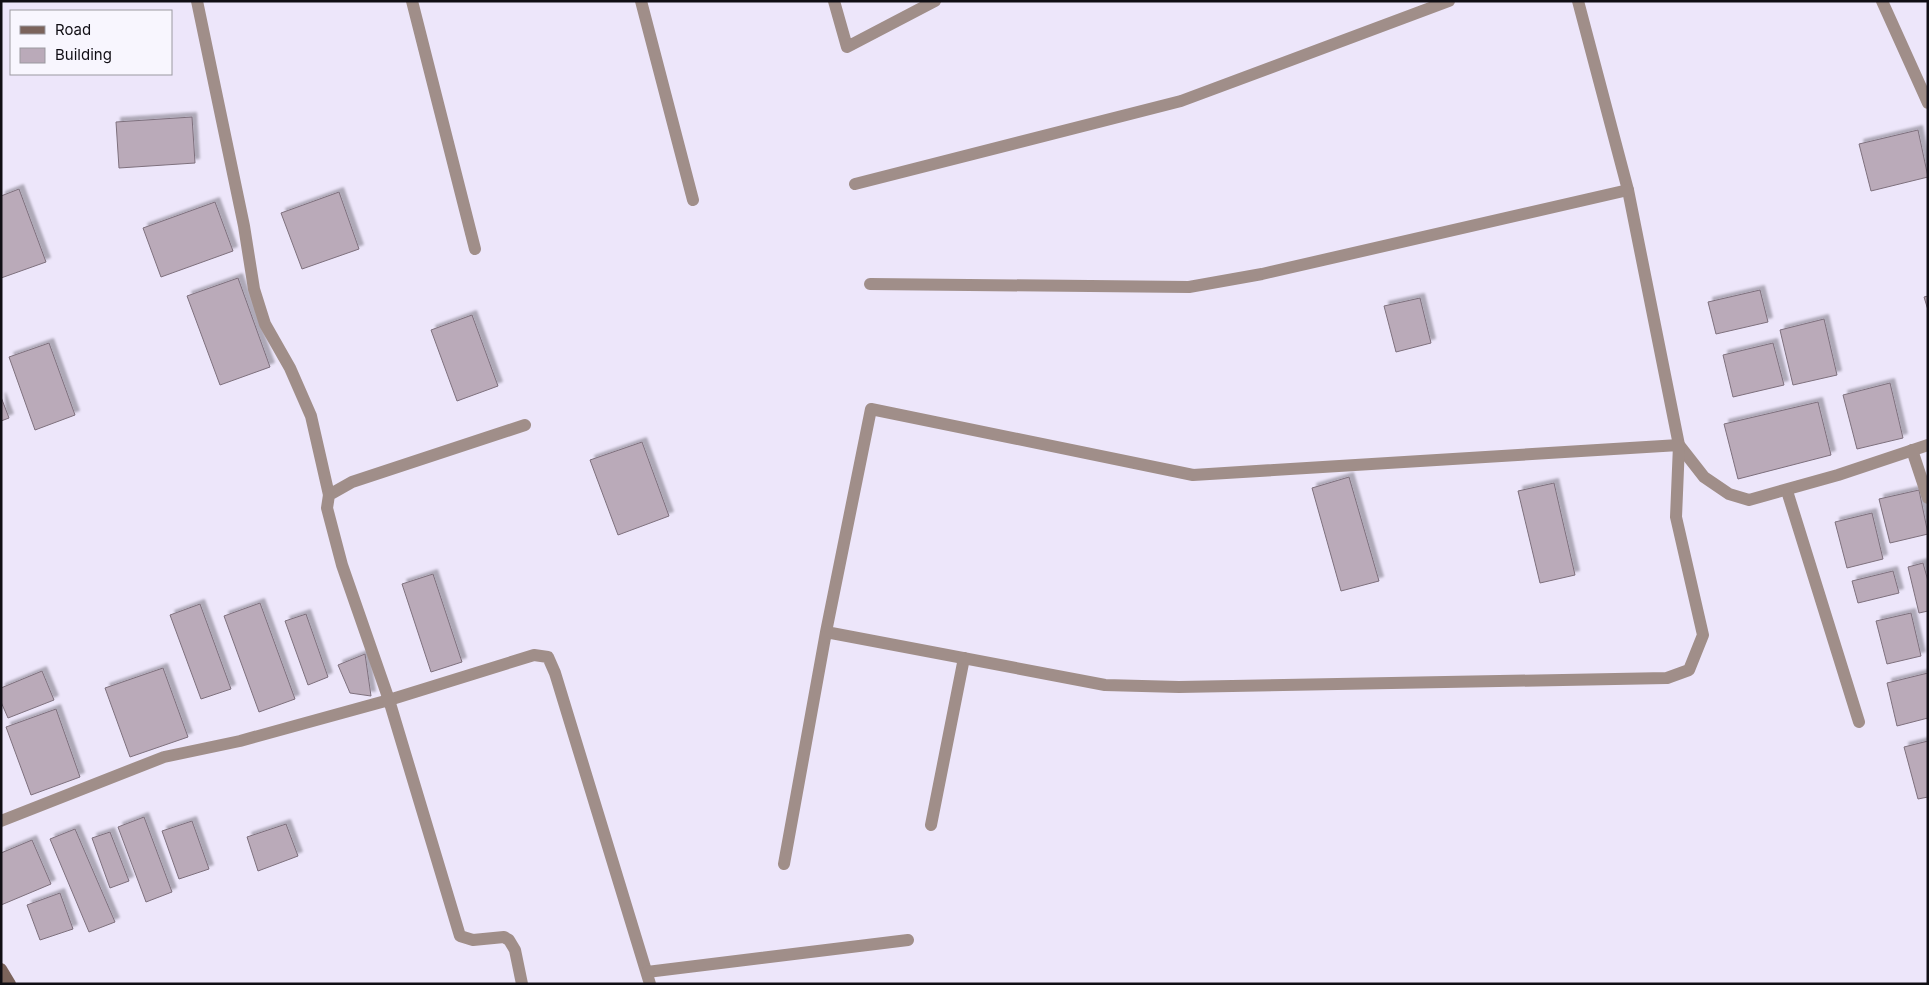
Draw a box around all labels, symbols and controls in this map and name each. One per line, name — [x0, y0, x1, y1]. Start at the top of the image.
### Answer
legend — [10, 10, 172, 75]
text: Road — [55, 20, 91, 39]
text: Building — [55, 45, 112, 64]

